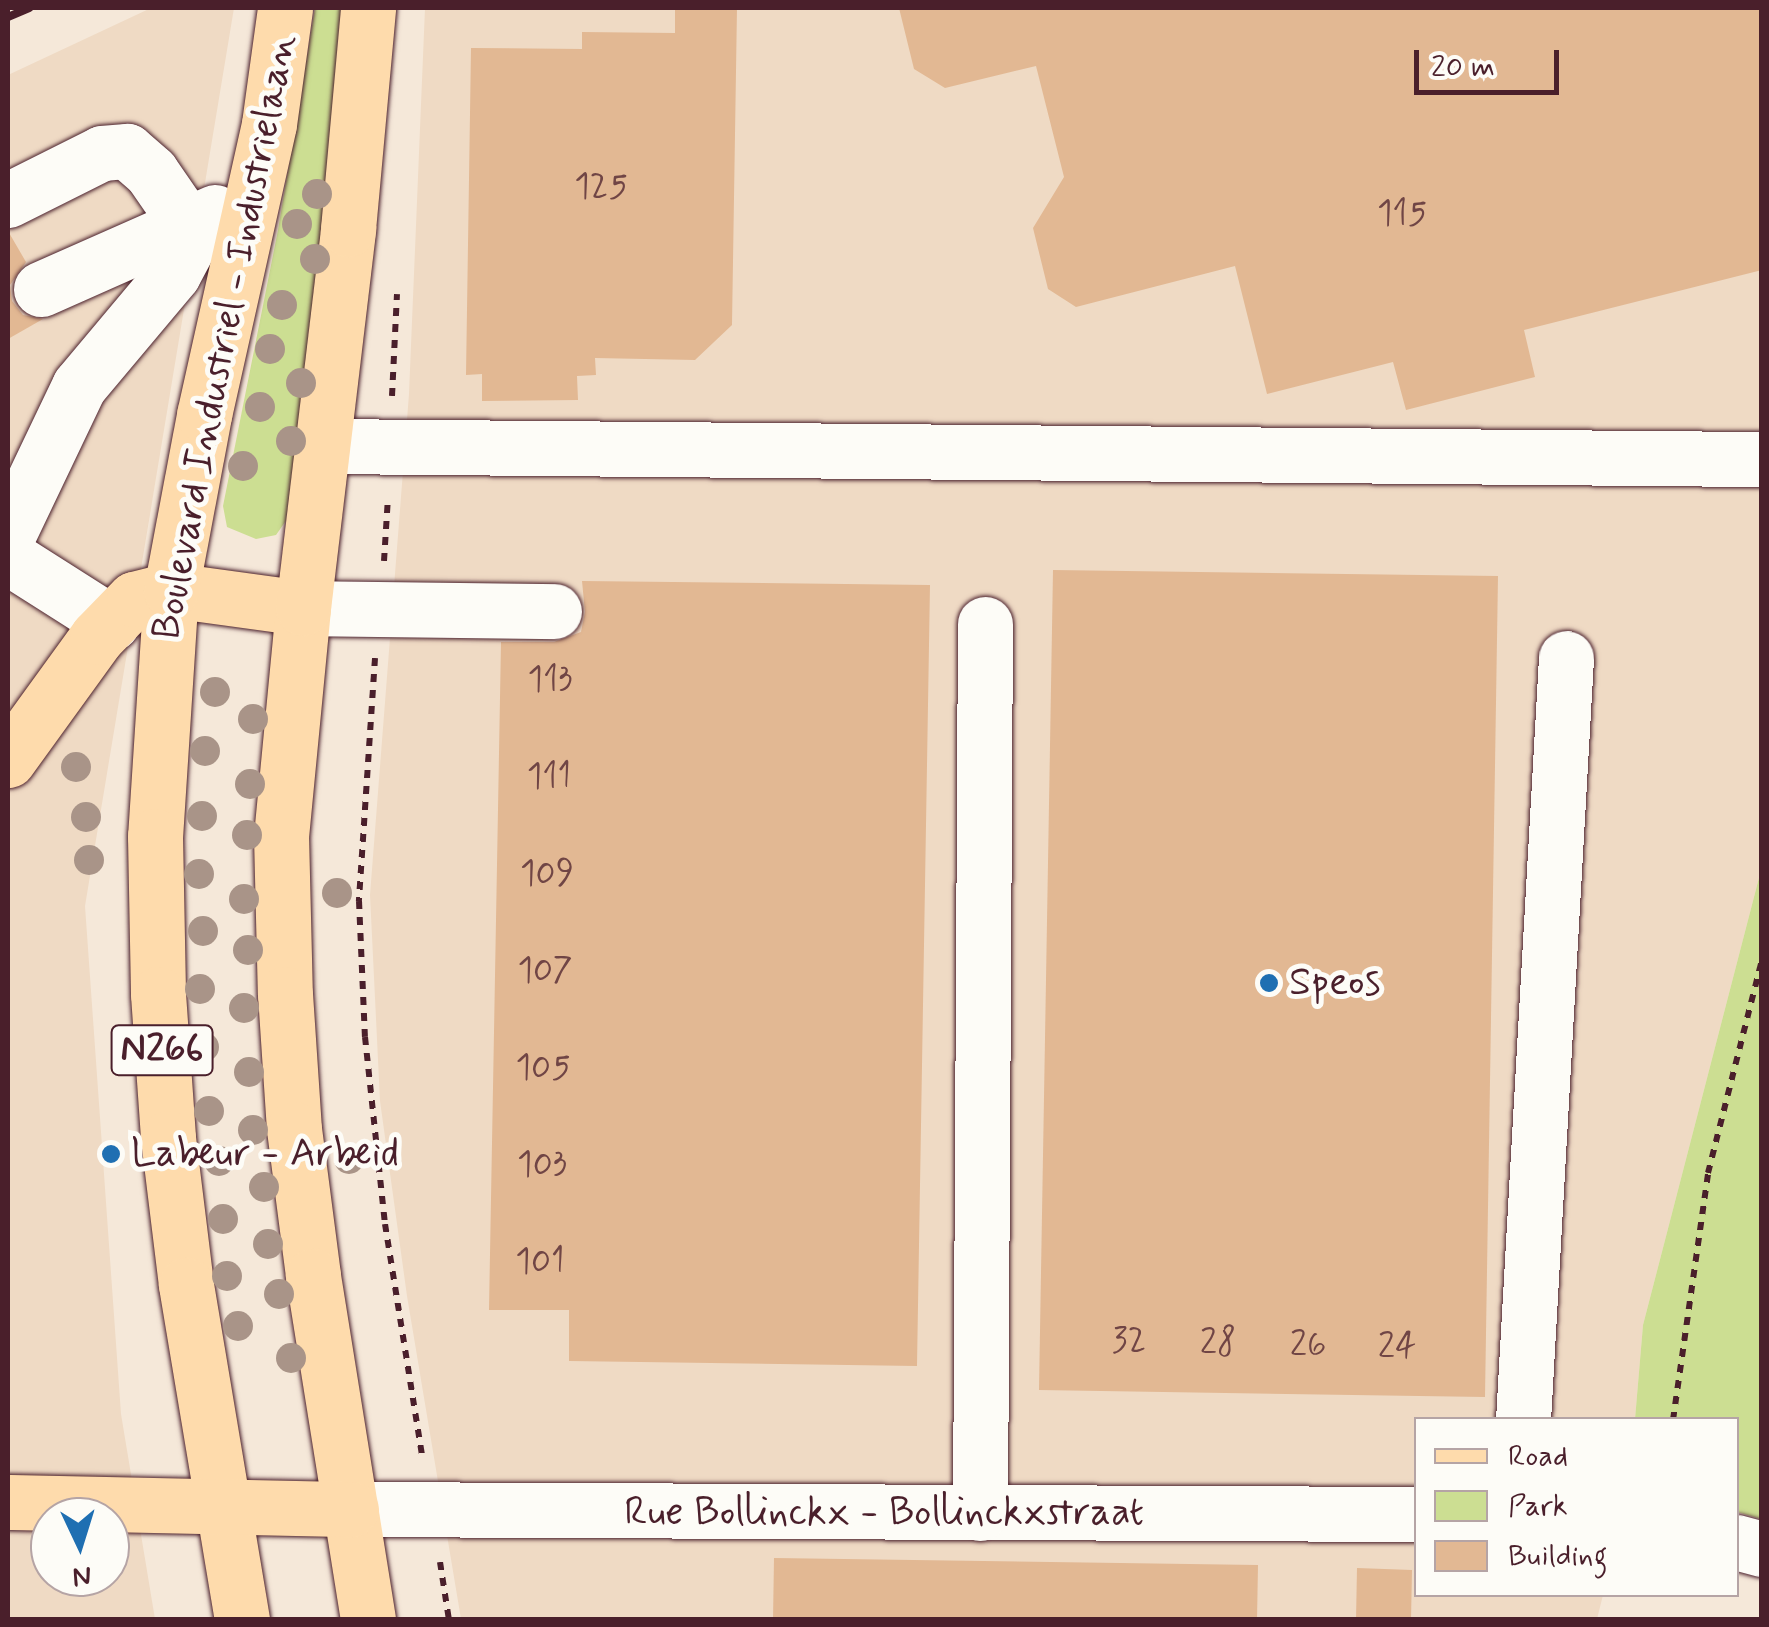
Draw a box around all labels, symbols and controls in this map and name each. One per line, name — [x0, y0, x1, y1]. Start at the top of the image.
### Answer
scale bar — [1419, 30, 1564, 92]
street label: Boulevard Industriel - Industrielaan — [145, 40, 305, 634]
text: 20 m — [1431, 48, 1495, 87]
house number: 125 — [574, 166, 628, 208]
house number: 115 — [1377, 193, 1427, 235]
house number: 113 — [528, 659, 572, 701]
house number: 111 — [527, 756, 571, 798]
house number: 109 — [520, 853, 574, 895]
house number: 107 — [517, 950, 573, 992]
place label: Speos — [1289, 959, 1380, 1007]
marker: Speos — [1258, 972, 1280, 994]
road number: N266 — [110, 1017, 214, 1083]
house number: 105 — [515, 1047, 571, 1089]
place label: Labeur - Arbeid — [131, 1130, 399, 1178]
marker: Labeur - Arbeid — [100, 1143, 122, 1165]
house number: 103 — [517, 1144, 567, 1186]
house number: 101 — [515, 1241, 565, 1283]
house number: 32 — [1112, 1320, 1146, 1362]
house number: 28 — [1200, 1322, 1236, 1364]
house number: 26 — [1290, 1324, 1326, 1366]
house number: 24 — [1378, 1326, 1416, 1368]
legend — [1414, 1417, 1739, 1597]
text: Road — [1508, 1437, 1568, 1476]
text: Park — [1508, 1487, 1568, 1526]
street label: Rue Bollinckx - Bollinckxstraat — [623, 1489, 1145, 1537]
north arrow — [30, 1497, 130, 1597]
text: Building — [1508, 1537, 1607, 1576]
text: N — [71, 1556, 93, 1595]

